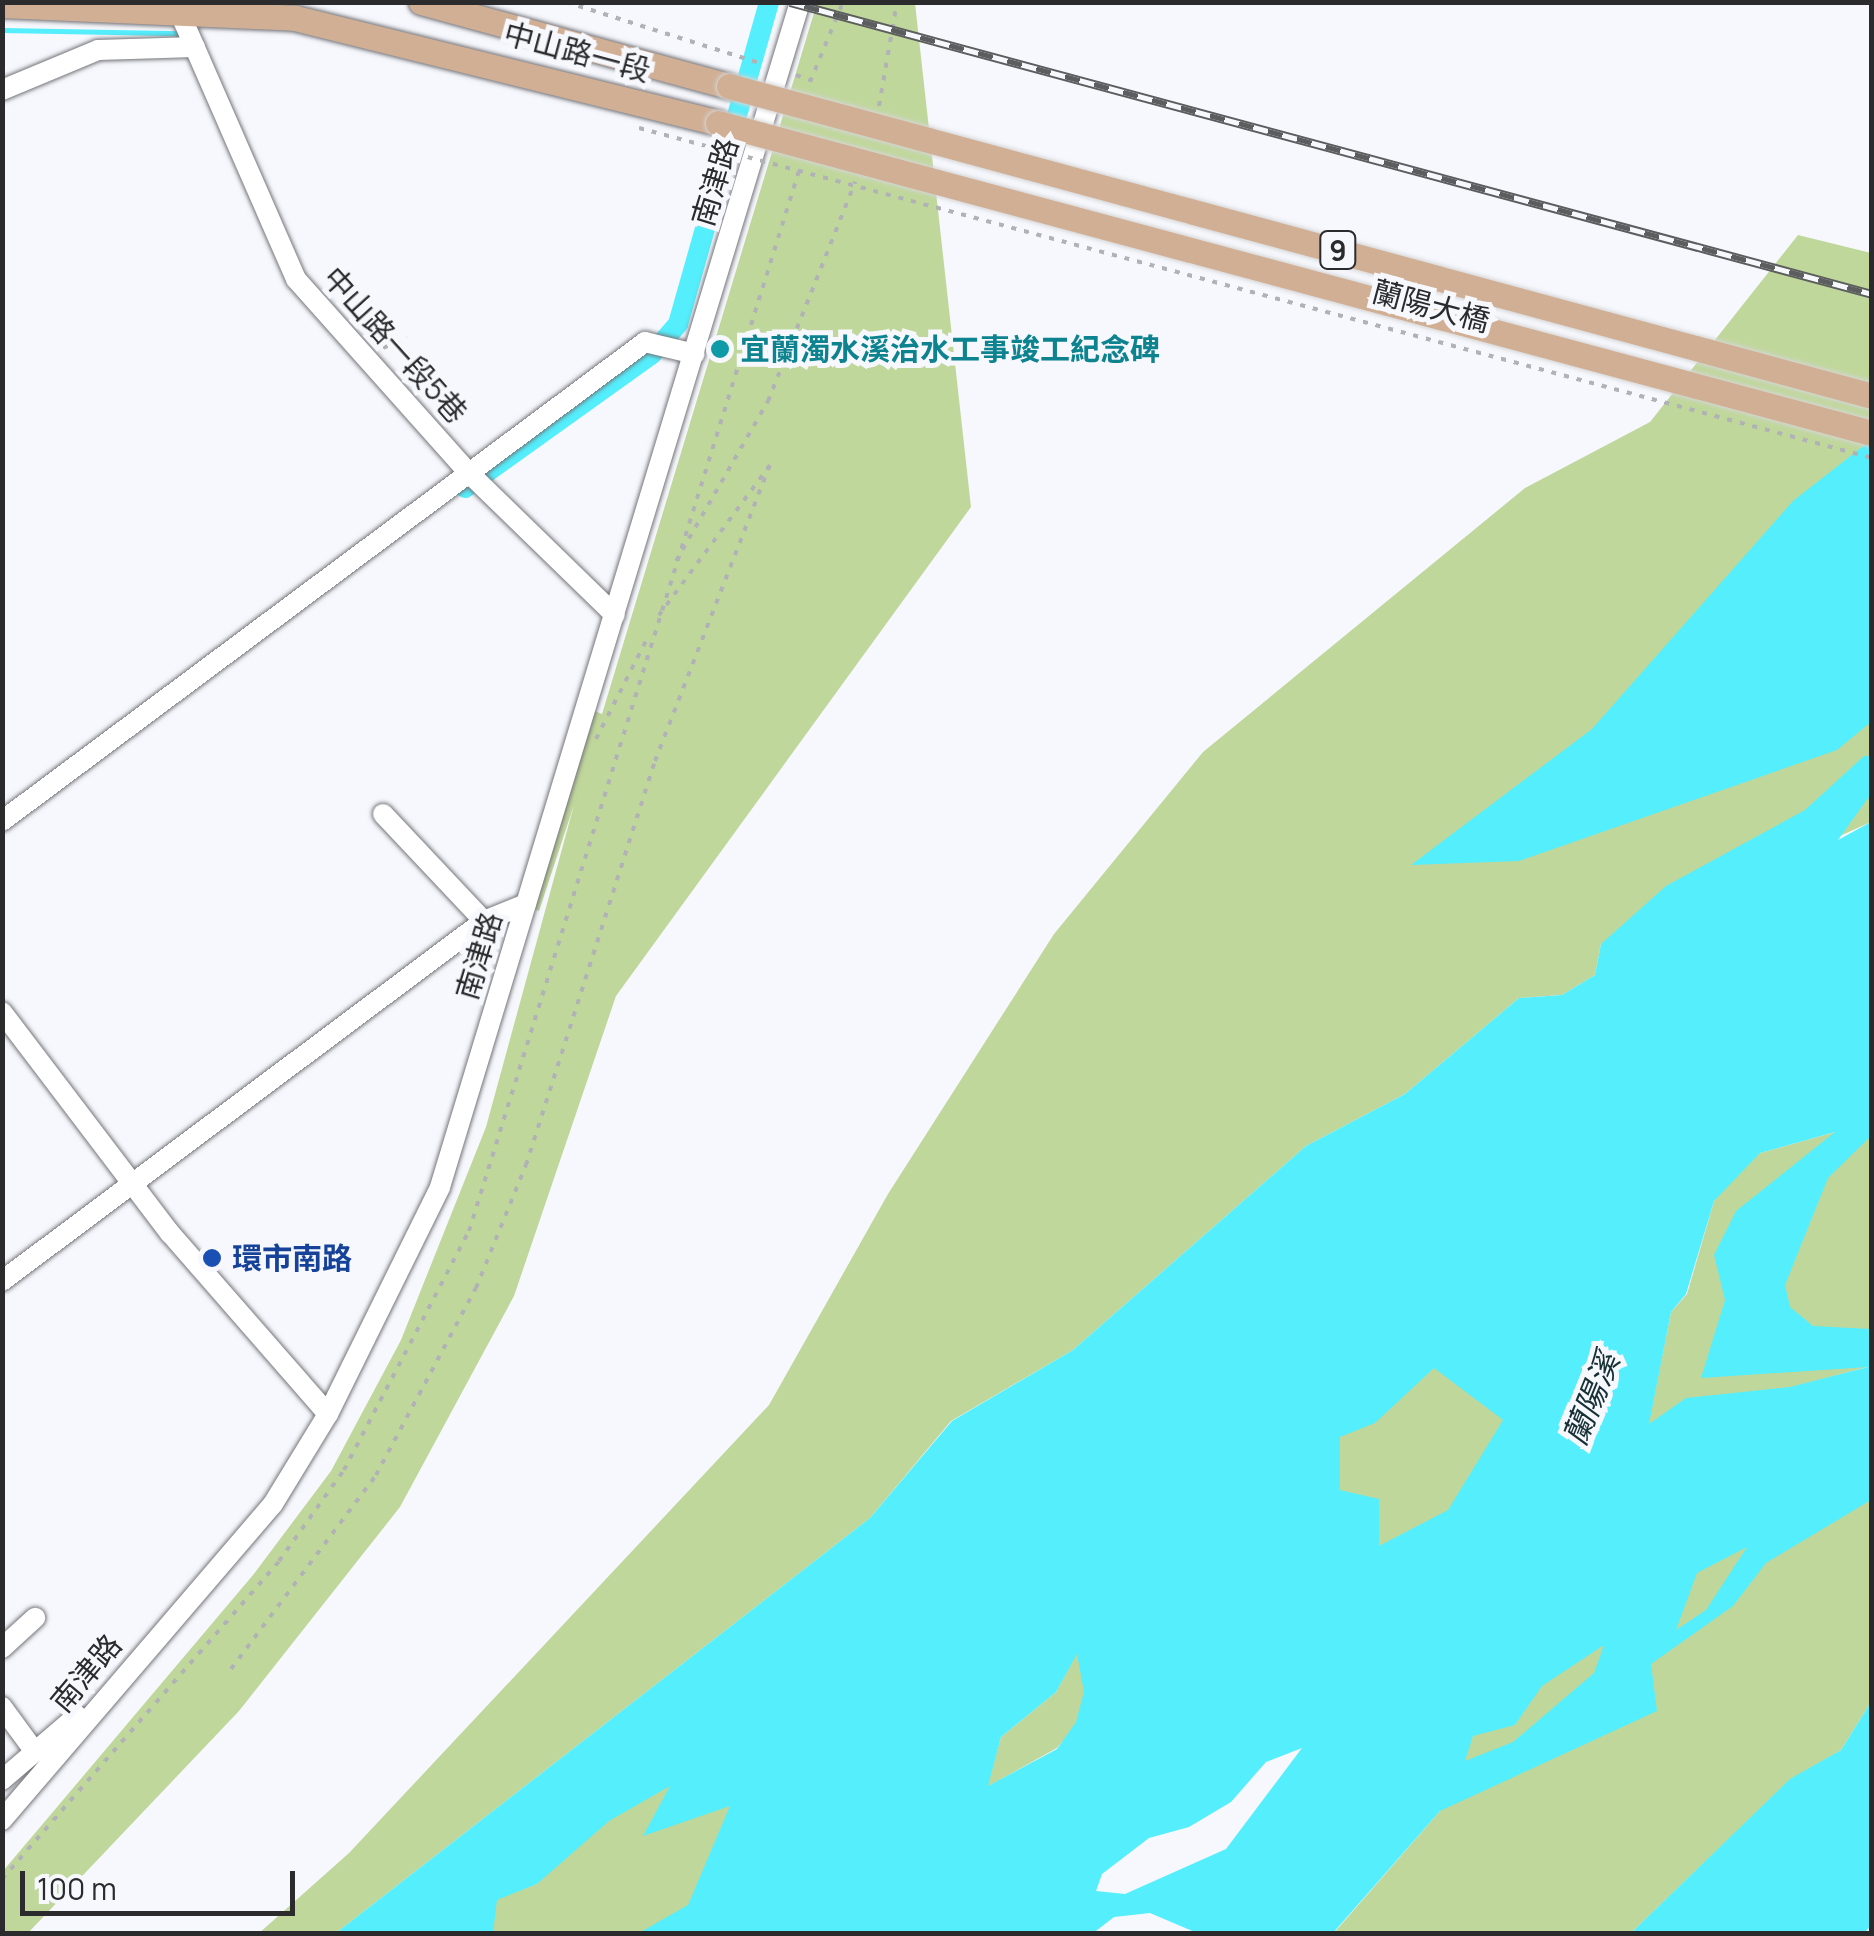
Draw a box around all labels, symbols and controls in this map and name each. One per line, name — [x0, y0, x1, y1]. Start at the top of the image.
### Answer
street label: 中山路一段 — [500, 15, 654, 89]
street label: 南津路 — [685, 134, 745, 230]
road number: 9 — [1318, 227, 1358, 273]
street label: 中山路一段5巷 — [316, 260, 474, 430]
street label: 蘭陽大橋 — [1368, 273, 1494, 339]
place label: 宜蘭濁水溪治水工事竣工紀念碑 — [740, 331, 1160, 367]
marker: 宜蘭濁水溪治水工事竣工紀念碑 — [709, 338, 731, 360]
street label: 南津路 — [449, 908, 509, 1004]
place label: 環市南路 — [232, 1240, 352, 1276]
marker: 環市南路 — [201, 1247, 223, 1269]
water label: 蘭陽溪 — [1555, 1347, 1627, 1451]
street label: 南津路 — [43, 1627, 129, 1719]
scale bar — [25, 1851, 300, 1913]
text: 100 m — [37, 1868, 117, 1909]

